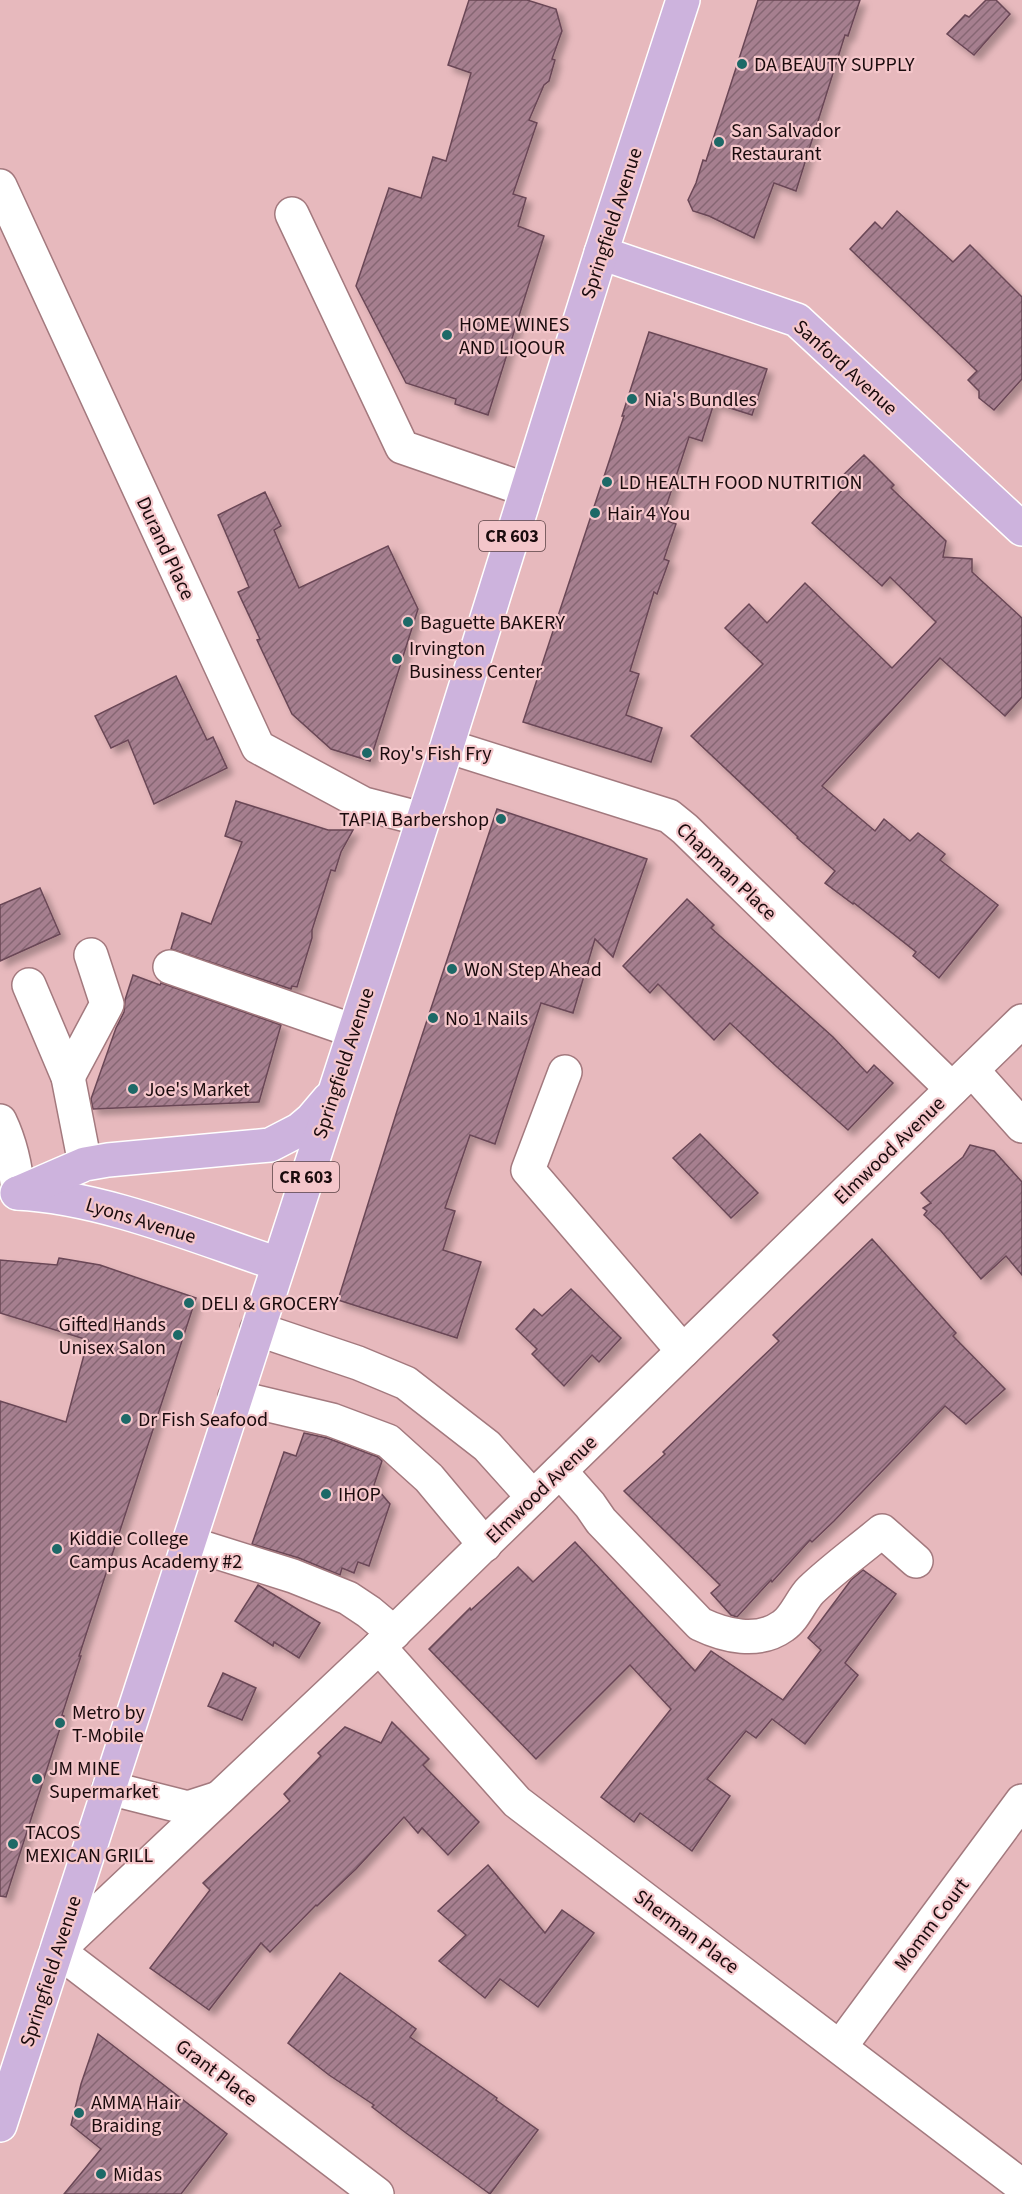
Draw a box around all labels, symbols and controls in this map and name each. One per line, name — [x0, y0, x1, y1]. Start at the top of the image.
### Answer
place label: DA BEAUTY SUPPLY — [754, 51, 915, 79]
marker: DA BEAUTY SUPPLY — [735, 57, 749, 71]
place label: San Salvador Restaurant — [731, 117, 841, 168]
marker: San Salvador Restaurant — [712, 135, 726, 149]
street label: Springfield Avenue — [574, 144, 650, 302]
place label: HOME WINES AND LIQOUR — [459, 311, 570, 362]
street label: Sanford Avenue — [787, 313, 904, 422]
marker: HOME WINES AND LIQOUR — [440, 328, 454, 342]
place label: Nia's Bundles — [644, 386, 757, 414]
marker: Nia's Bundles — [625, 392, 639, 406]
place label: LD HEALTH FOOD NUTRITION — [619, 469, 862, 497]
marker: LD HEALTH FOOD NUTRITION — [600, 475, 614, 489]
street label: Durand Place — [129, 492, 201, 605]
place label: Hair 4 You — [607, 500, 690, 528]
marker: Hair 4 You — [588, 506, 602, 520]
road number: CR 603 — [479, 521, 545, 551]
place label: Baguette BAKERY — [420, 609, 565, 637]
marker: Baguette BAKERY — [401, 615, 415, 629]
place label: Irvington Business Center — [409, 635, 542, 686]
marker: Irvington Business Center — [390, 652, 404, 666]
place label: Roy's Fish Fry — [379, 740, 492, 768]
marker: Roy's Fish Fry — [360, 746, 374, 760]
place label: TAPIA Barbershop — [339, 806, 489, 834]
marker: TAPIA Barbershop — [494, 812, 508, 826]
street label: Chapman Place — [670, 816, 783, 927]
place label: WoN Step Ahead — [464, 956, 602, 984]
marker: WoN Step Ahead — [445, 962, 459, 976]
street label: Springfield Avenue — [306, 984, 382, 1142]
place label: No 1 Nails — [445, 1005, 528, 1033]
marker: No 1 Nails — [426, 1011, 440, 1025]
place label: Joe's Market — [145, 1076, 250, 1104]
marker: Joe's Market — [126, 1082, 140, 1096]
street label: Elmwood Avenue — [828, 1090, 952, 1211]
road number: CR 603 — [273, 1162, 339, 1192]
street label: Lyons Avenue — [82, 1191, 199, 1251]
place label: DELI & GROCERY — [201, 1290, 339, 1318]
marker: DELI & GROCERY — [182, 1296, 196, 1310]
place label: Gifted Hands Unisex Salon — [59, 1311, 166, 1362]
marker: Gifted Hands Unisex Salon — [171, 1328, 185, 1342]
place label: Dr Fish Seafood — [138, 1406, 268, 1434]
marker: Dr Fish Seafood — [119, 1412, 133, 1426]
street label: Elmwood Avenue — [480, 1429, 604, 1550]
place label: IHOP — [338, 1481, 381, 1509]
marker: IHOP — [319, 1487, 333, 1501]
place label: Kiddie College Campus Academy #2 — [69, 1525, 242, 1576]
marker: Kiddie College Campus Academy #2 — [50, 1542, 64, 1556]
place label: Metro by T-Mobile — [72, 1699, 146, 1750]
marker: Metro by T-Mobile — [53, 1716, 67, 1730]
place label: JM MINE Supermarket — [49, 1755, 158, 1806]
marker: JM MINE Supermarket — [30, 1772, 44, 1786]
place label: TACOS MEXICAN GRILL — [25, 1819, 154, 1870]
marker: TACOS MEXICAN GRILL — [6, 1837, 20, 1851]
street label: Momm Court — [888, 1872, 976, 1977]
street label: Sherman Place — [628, 1883, 745, 1981]
street label: Springfield Avenue — [13, 1892, 89, 2050]
street label: Grant Place — [170, 2033, 263, 2113]
place label: AMMA Hair Braiding — [91, 2089, 181, 2140]
marker: AMMA Hair Braiding — [72, 2106, 86, 2120]
place label: Midas — [113, 2161, 162, 2189]
marker: Midas — [94, 2167, 108, 2181]

